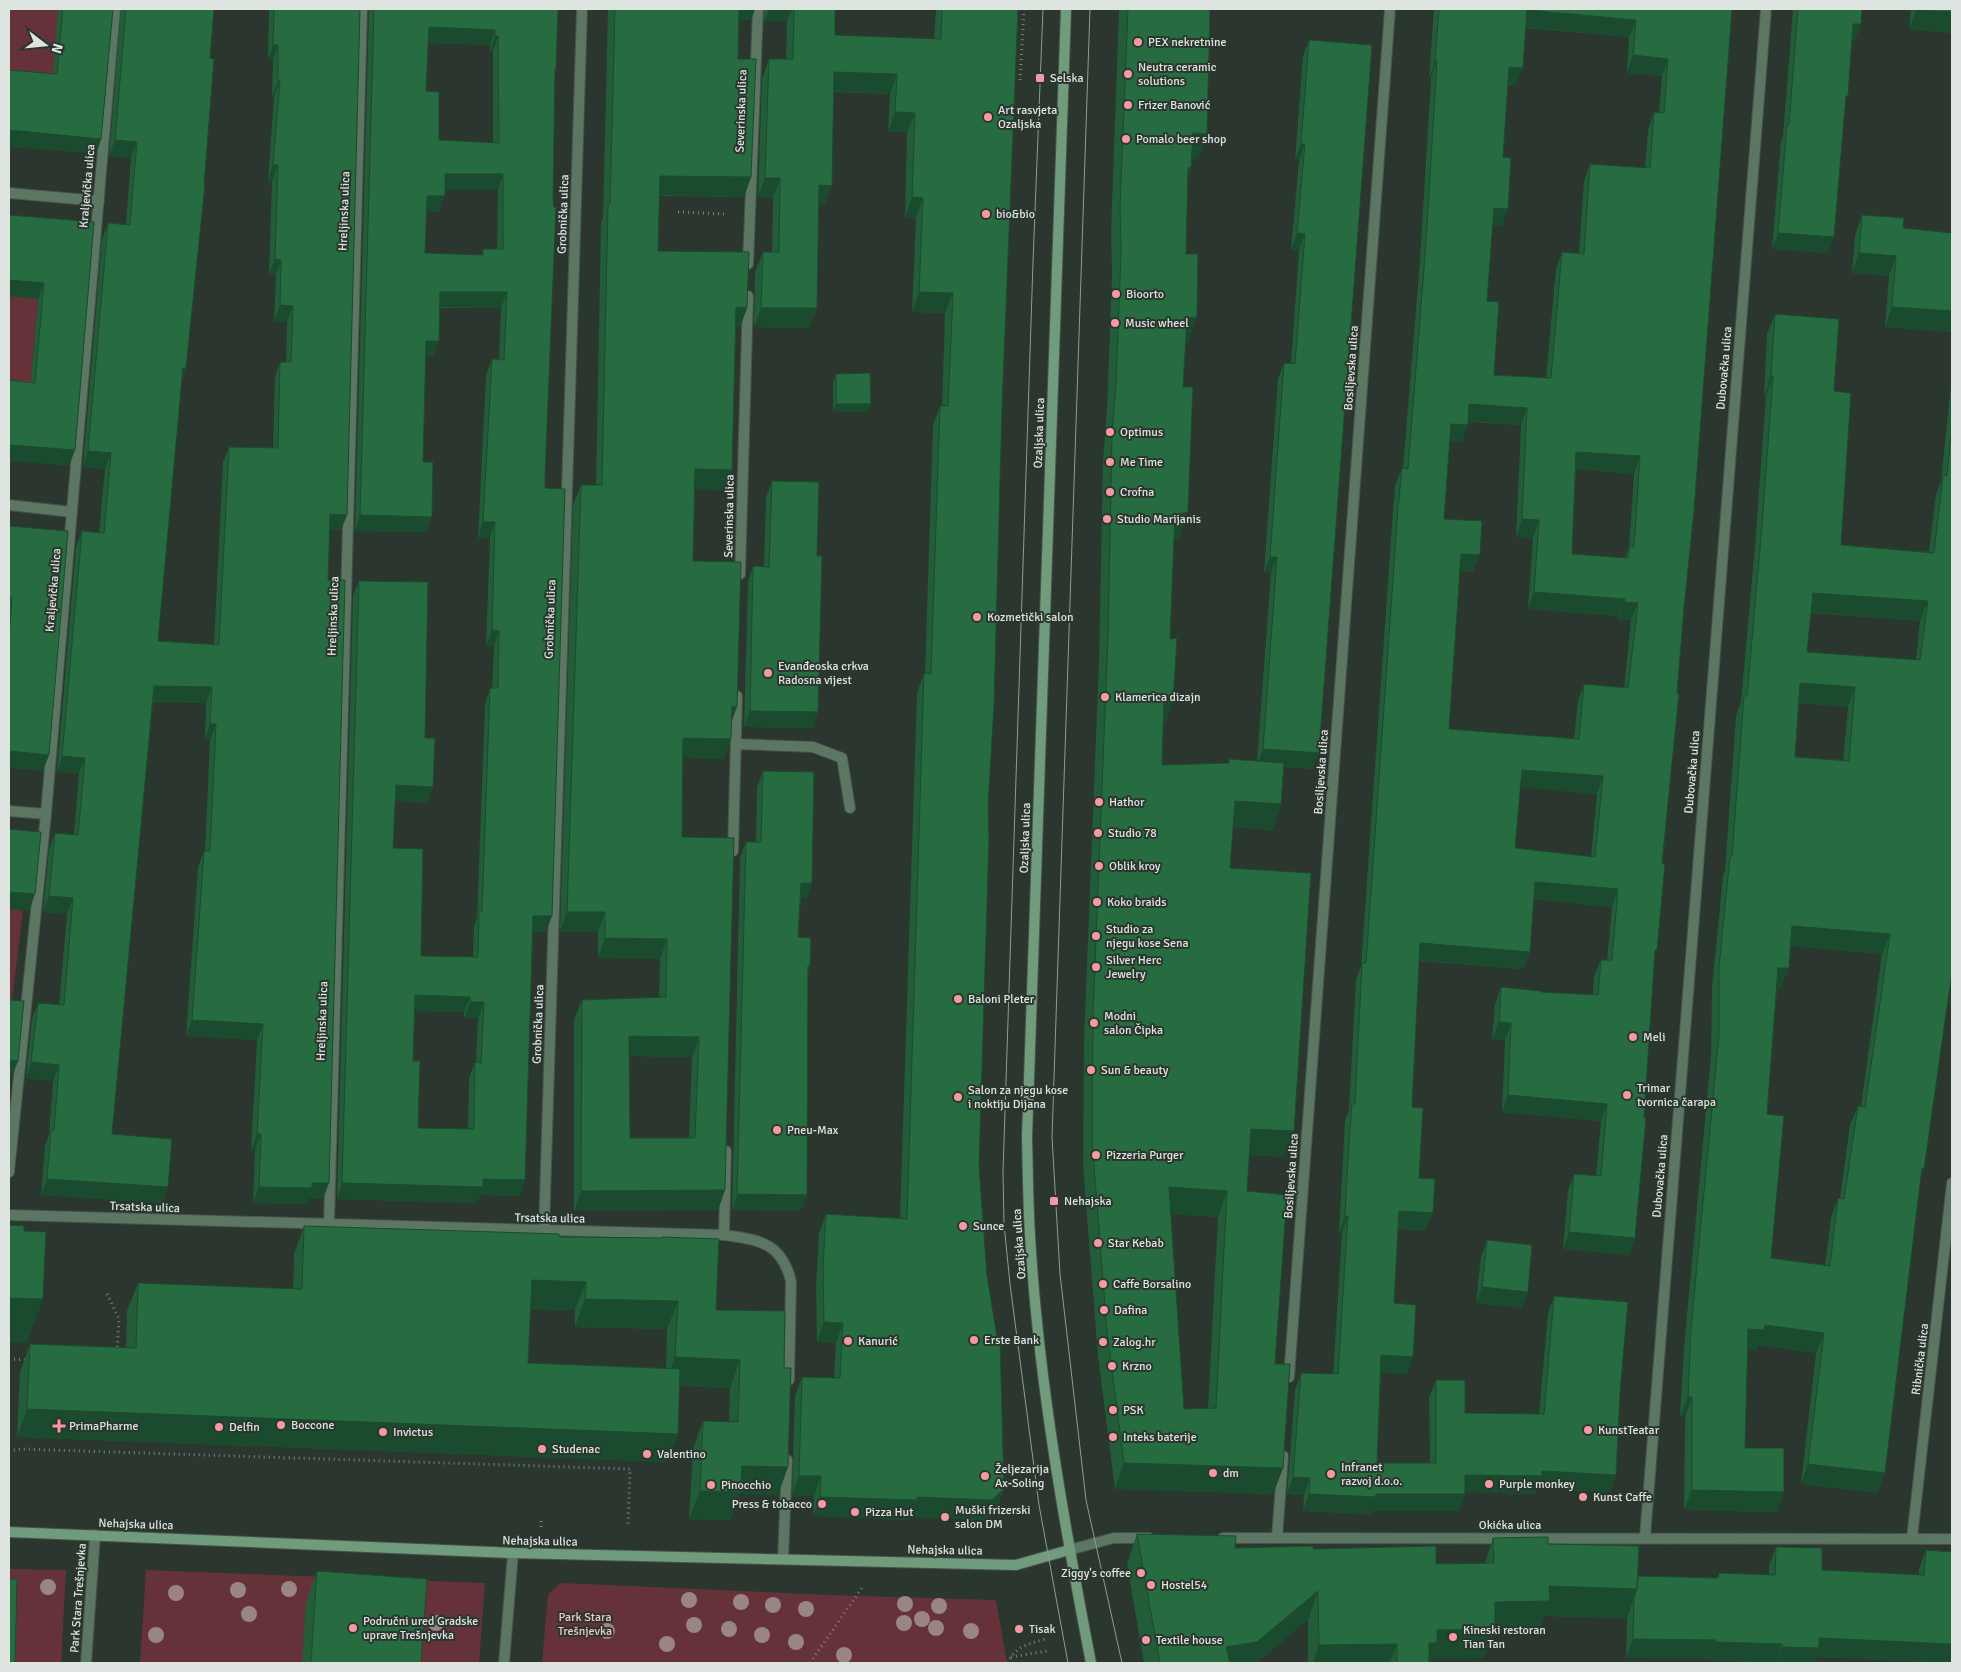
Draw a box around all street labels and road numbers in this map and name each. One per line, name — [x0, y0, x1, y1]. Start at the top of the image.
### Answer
street label: Severinska ulica — [733, 69, 750, 153]
street label: Kraljevička ulica — [76, 143, 99, 229]
street label: Hreljinska ulica — [336, 171, 353, 251]
street label: Grobnička ulica — [555, 174, 572, 254]
street label: Bosiljevska ulica — [1341, 325, 1362, 411]
street label: Dubovačka ulica — [1713, 326, 1736, 410]
street label: Ozaljska ulica — [1031, 397, 1048, 469]
street label: Severinska ulica — [721, 474, 738, 558]
street label: Kraljevička ulica — [42, 547, 65, 633]
street label: Hreljinska ulica — [325, 576, 342, 656]
street label: Grobnička ulica — [542, 579, 559, 659]
street label: Bosiljevska ulica — [1311, 729, 1332, 815]
street label: Dubovačka ulica — [1681, 730, 1704, 814]
street label: Ozaljska ulica — [1017, 802, 1034, 874]
street label: Hreljinska ulica — [314, 981, 331, 1061]
street label: Grobnička ulica — [530, 984, 547, 1064]
street label: Bosiljevska ulica — [1281, 1133, 1302, 1219]
street label: Dubovačka ulica — [1649, 1134, 1672, 1218]
street label: Trsatska ulica — [110, 1199, 180, 1216]
street label: Ozaljska ulica — [1010, 1208, 1029, 1280]
street label: Trsatska ulica — [515, 1210, 585, 1227]
street label: Ribnička ulica — [1909, 1322, 1932, 1396]
street label: Nehajska ulica — [98, 1516, 174, 1533]
street label: Okićka ulica — [1479, 1518, 1541, 1533]
street label: Nehajska ulica — [502, 1533, 578, 1550]
street label: Nehajska ulica — [907, 1542, 983, 1559]
street label: Park Stara Trešnjevka — [67, 1543, 90, 1653]

